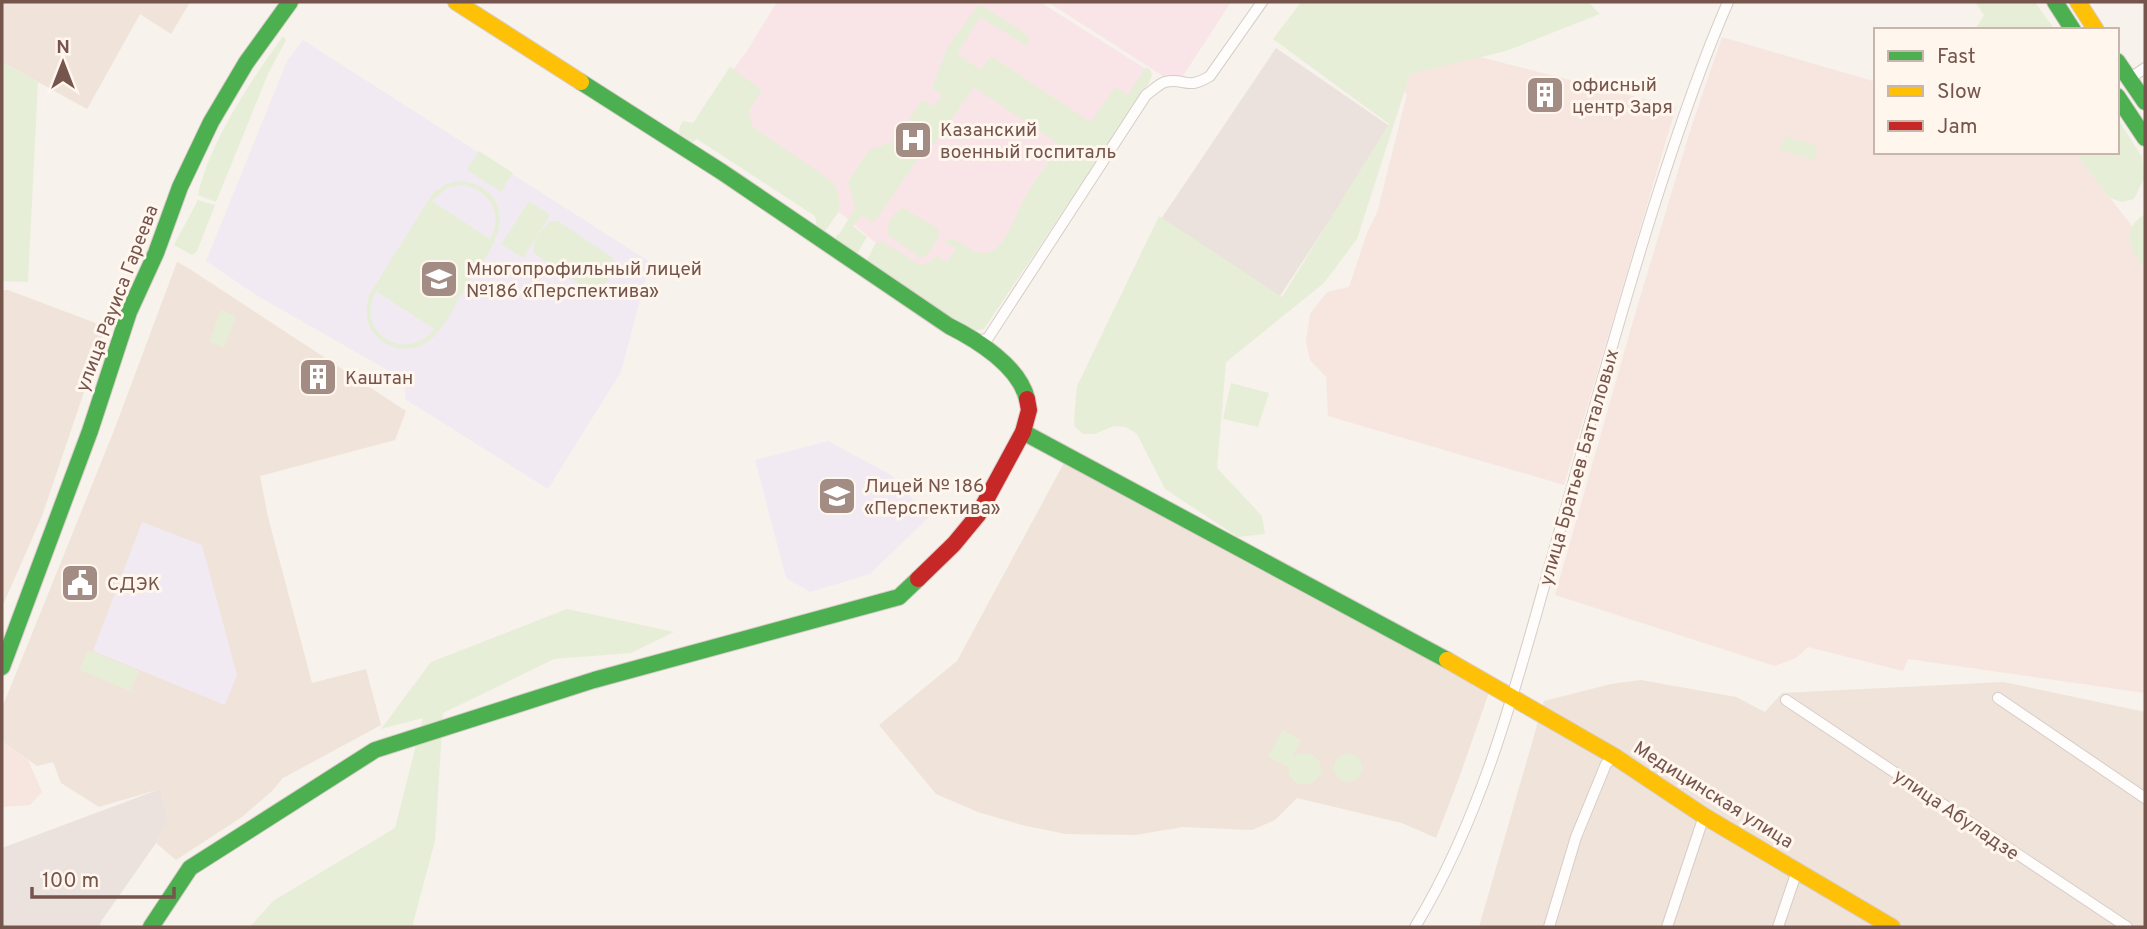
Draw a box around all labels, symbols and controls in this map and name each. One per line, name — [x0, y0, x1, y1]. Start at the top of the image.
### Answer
north arrow — [28, 28, 98, 98]
legend — [1874, 28, 2119, 154]
text: N — [56, 36, 70, 60]
text: Fast — [1937, 44, 1976, 71]
building icon: офисный центр Заря — [1524, 74, 1566, 116]
place label: офисный центр Заря — [1572, 74, 1673, 120]
text: Slow — [1937, 79, 1982, 106]
text: Jam — [1937, 114, 1978, 141]
hospital icon: Казанский военный госпиталь — [892, 119, 934, 161]
place label: Казанский военный госпиталь — [940, 119, 1116, 165]
street label: улица Рауиса Гареева — [71, 202, 165, 396]
school or university icon: Многопрофильный лицей №186 «Перспектива» — [418, 258, 460, 300]
place label: Многопрофильный лицей №186 «Перспектива» — [466, 258, 702, 304]
street label: улица Братьев Батталовых — [1535, 346, 1625, 589]
building icon: Каштан — [297, 356, 339, 398]
place label: Каштан — [345, 367, 413, 391]
school or university icon: Лицей № 186 «Перспектива» — [816, 475, 858, 517]
place label: Лицей № 186 «Перспектива» — [864, 475, 1001, 521]
public building icon: СДЭК — [59, 562, 101, 604]
place label: СДЭК — [107, 573, 160, 597]
street label: Медицинская улица — [1628, 737, 1797, 855]
street label: улица Абуладзе — [1888, 765, 2023, 867]
scale bar — [32, 856, 173, 900]
text: 100 m — [42, 868, 99, 895]

